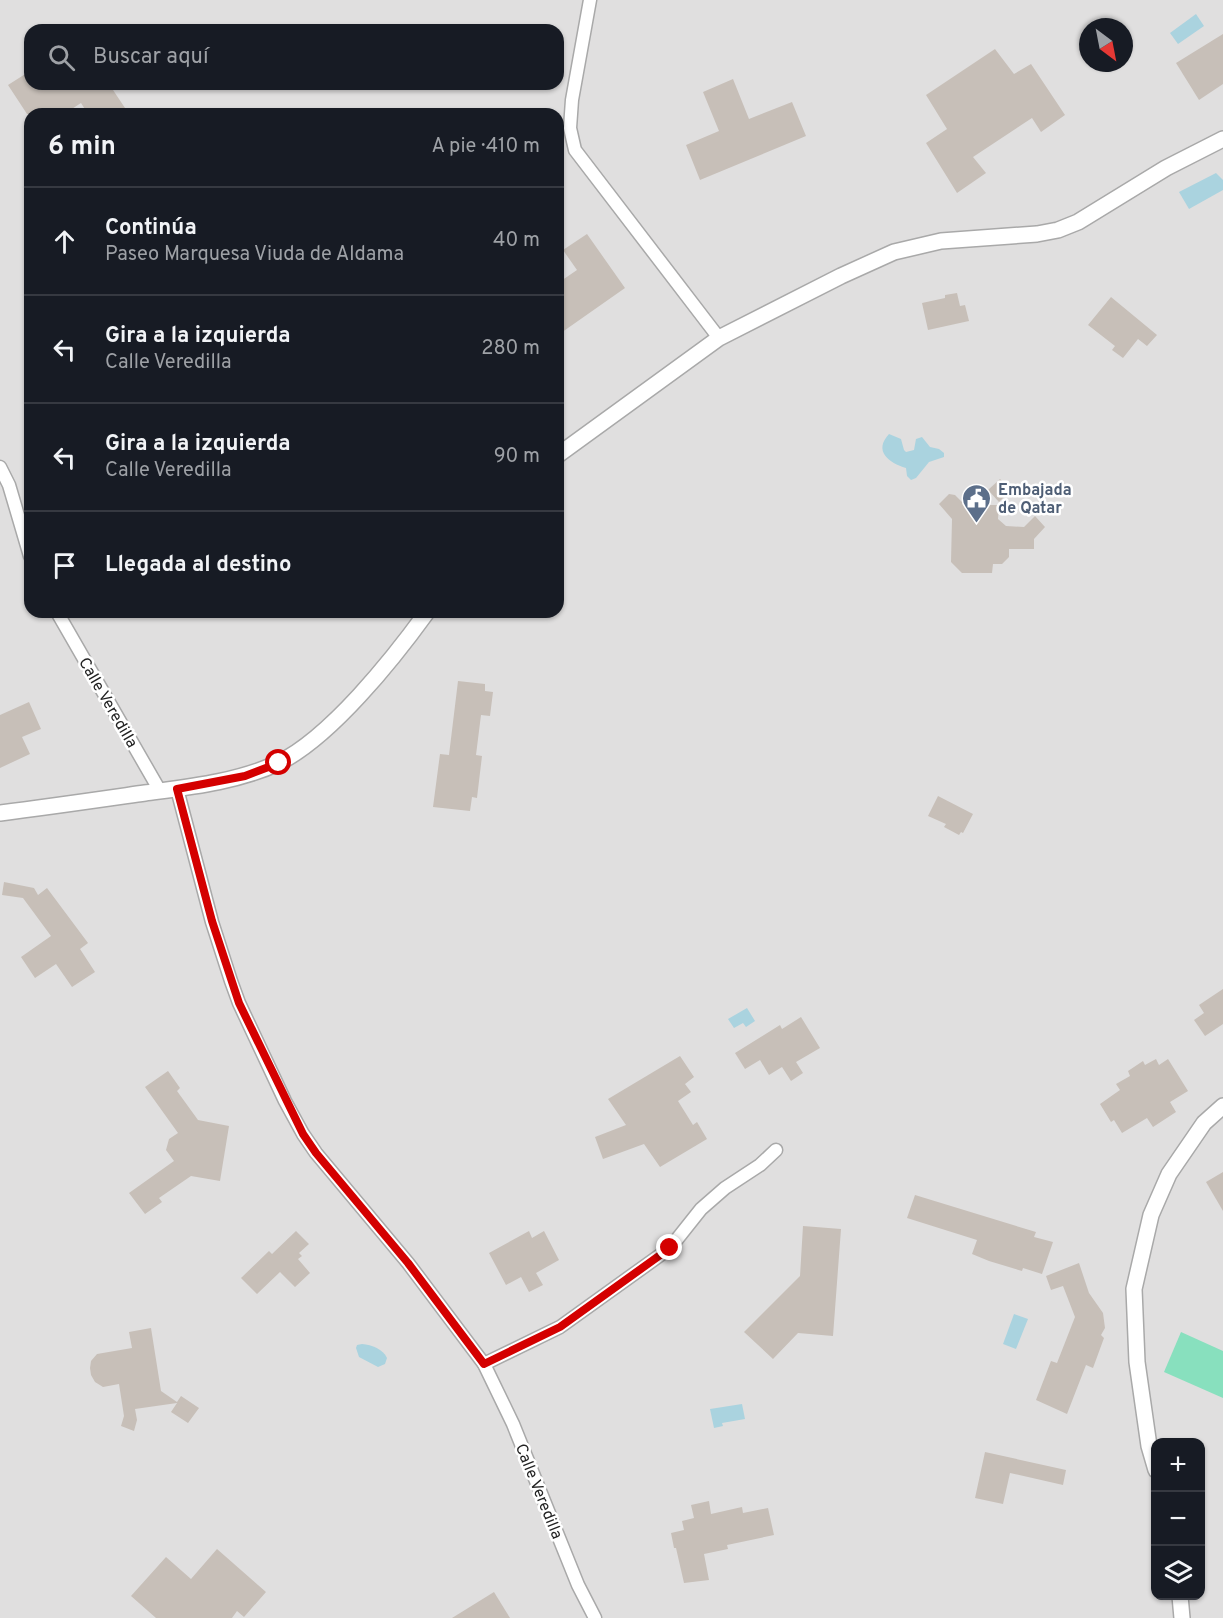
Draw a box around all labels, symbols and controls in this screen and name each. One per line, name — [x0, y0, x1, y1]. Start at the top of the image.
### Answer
north arrow — [1079, 18, 1133, 72]
search box — [24, 24, 564, 90]
icon: search — [45, 41, 78, 74]
text: Buscar aquí — [93, 44, 209, 71]
text: 6 min — [48, 131, 116, 164]
text: A pie · 410 m — [432, 134, 540, 160]
text: Continúa — [105, 215, 197, 242]
icon: ahead — [48, 225, 81, 258]
text: 40 m — [493, 228, 540, 254]
text: Paseo Marquesa Viuda de Aldama — [105, 242, 404, 268]
text: Gira a la izquierda — [105, 323, 291, 350]
icon: left — [48, 333, 81, 366]
text: 280 m — [481, 336, 540, 362]
text: Calle Veredilla — [105, 350, 231, 376]
text: Gira a la izquierda — [105, 431, 291, 458]
icon: left — [48, 441, 81, 474]
text: 90 m — [494, 444, 540, 470]
text: Calle Veredilla — [105, 458, 231, 484]
place label: Embajada de Qatar — [998, 481, 1072, 519]
public building icon: Embajada de Qatar — [961, 482, 993, 524]
icon: arrive — [48, 549, 81, 582]
text: Llegada al destino — [105, 552, 291, 579]
street label: Calle Veredilla — [73, 654, 141, 752]
route start — [265, 749, 291, 775]
route end — [656, 1234, 682, 1260]
map controls — [1151, 1438, 1205, 1600]
button: + — [1151, 1438, 1205, 1492]
street label: Calle Veredilla — [510, 1441, 566, 1542]
button: − — [1151, 1492, 1205, 1546]
button: layers — [1151, 1546, 1205, 1600]

